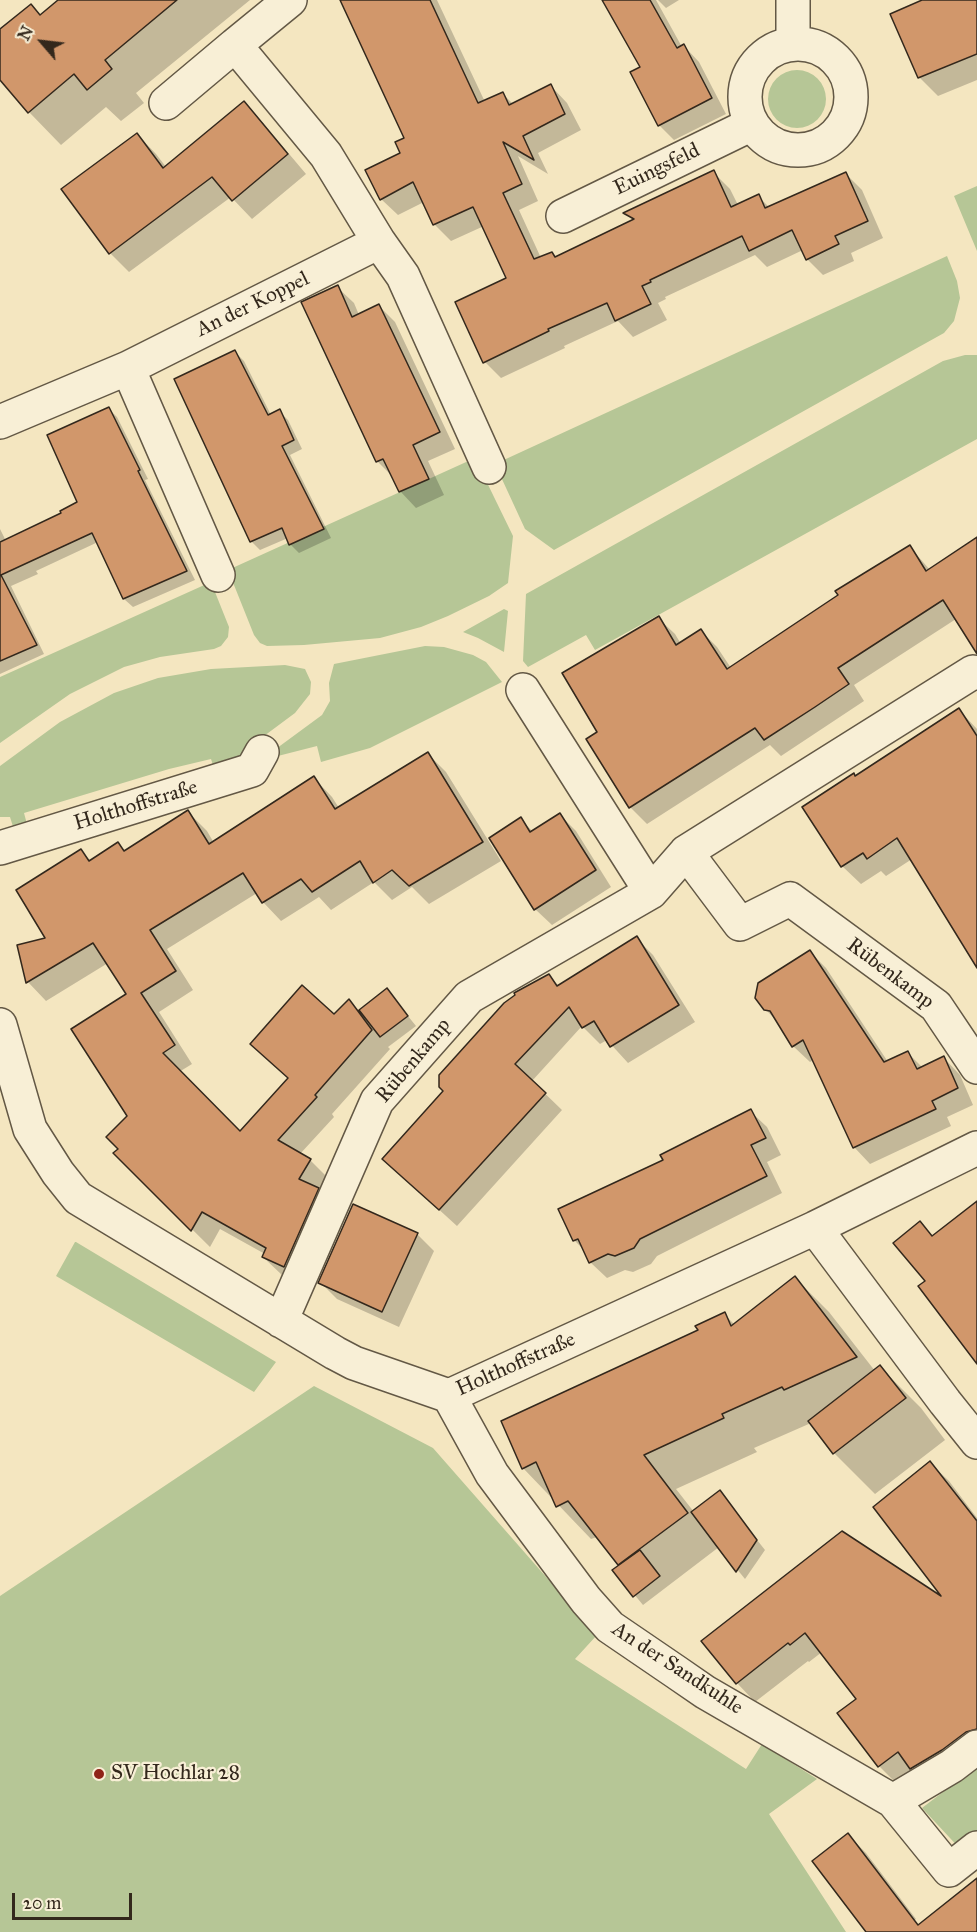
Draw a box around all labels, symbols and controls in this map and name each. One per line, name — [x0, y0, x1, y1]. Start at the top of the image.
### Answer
north arrow — [12, 12, 72, 72]
text: N — [14, 23, 37, 44]
street label: Euingsfeld — [610, 138, 704, 202]
street label: An der Koppel — [192, 267, 314, 343]
street label: Holthoffstraße — [71, 775, 201, 837]
street label: Rübenkamp — [841, 933, 939, 1015]
street label: Rübenkamp — [371, 1014, 457, 1108]
street label: Holthoffstraße — [452, 1327, 580, 1403]
street label: An der Sandkuhle — [607, 1617, 747, 1721]
place label: SV Hochlar 28 — [111, 1761, 240, 1787]
marker: SV Hochlar 28 — [92, 1767, 106, 1781]
scale bar — [15, 1881, 135, 1919]
text: 20 m — [23, 1892, 61, 1914]

